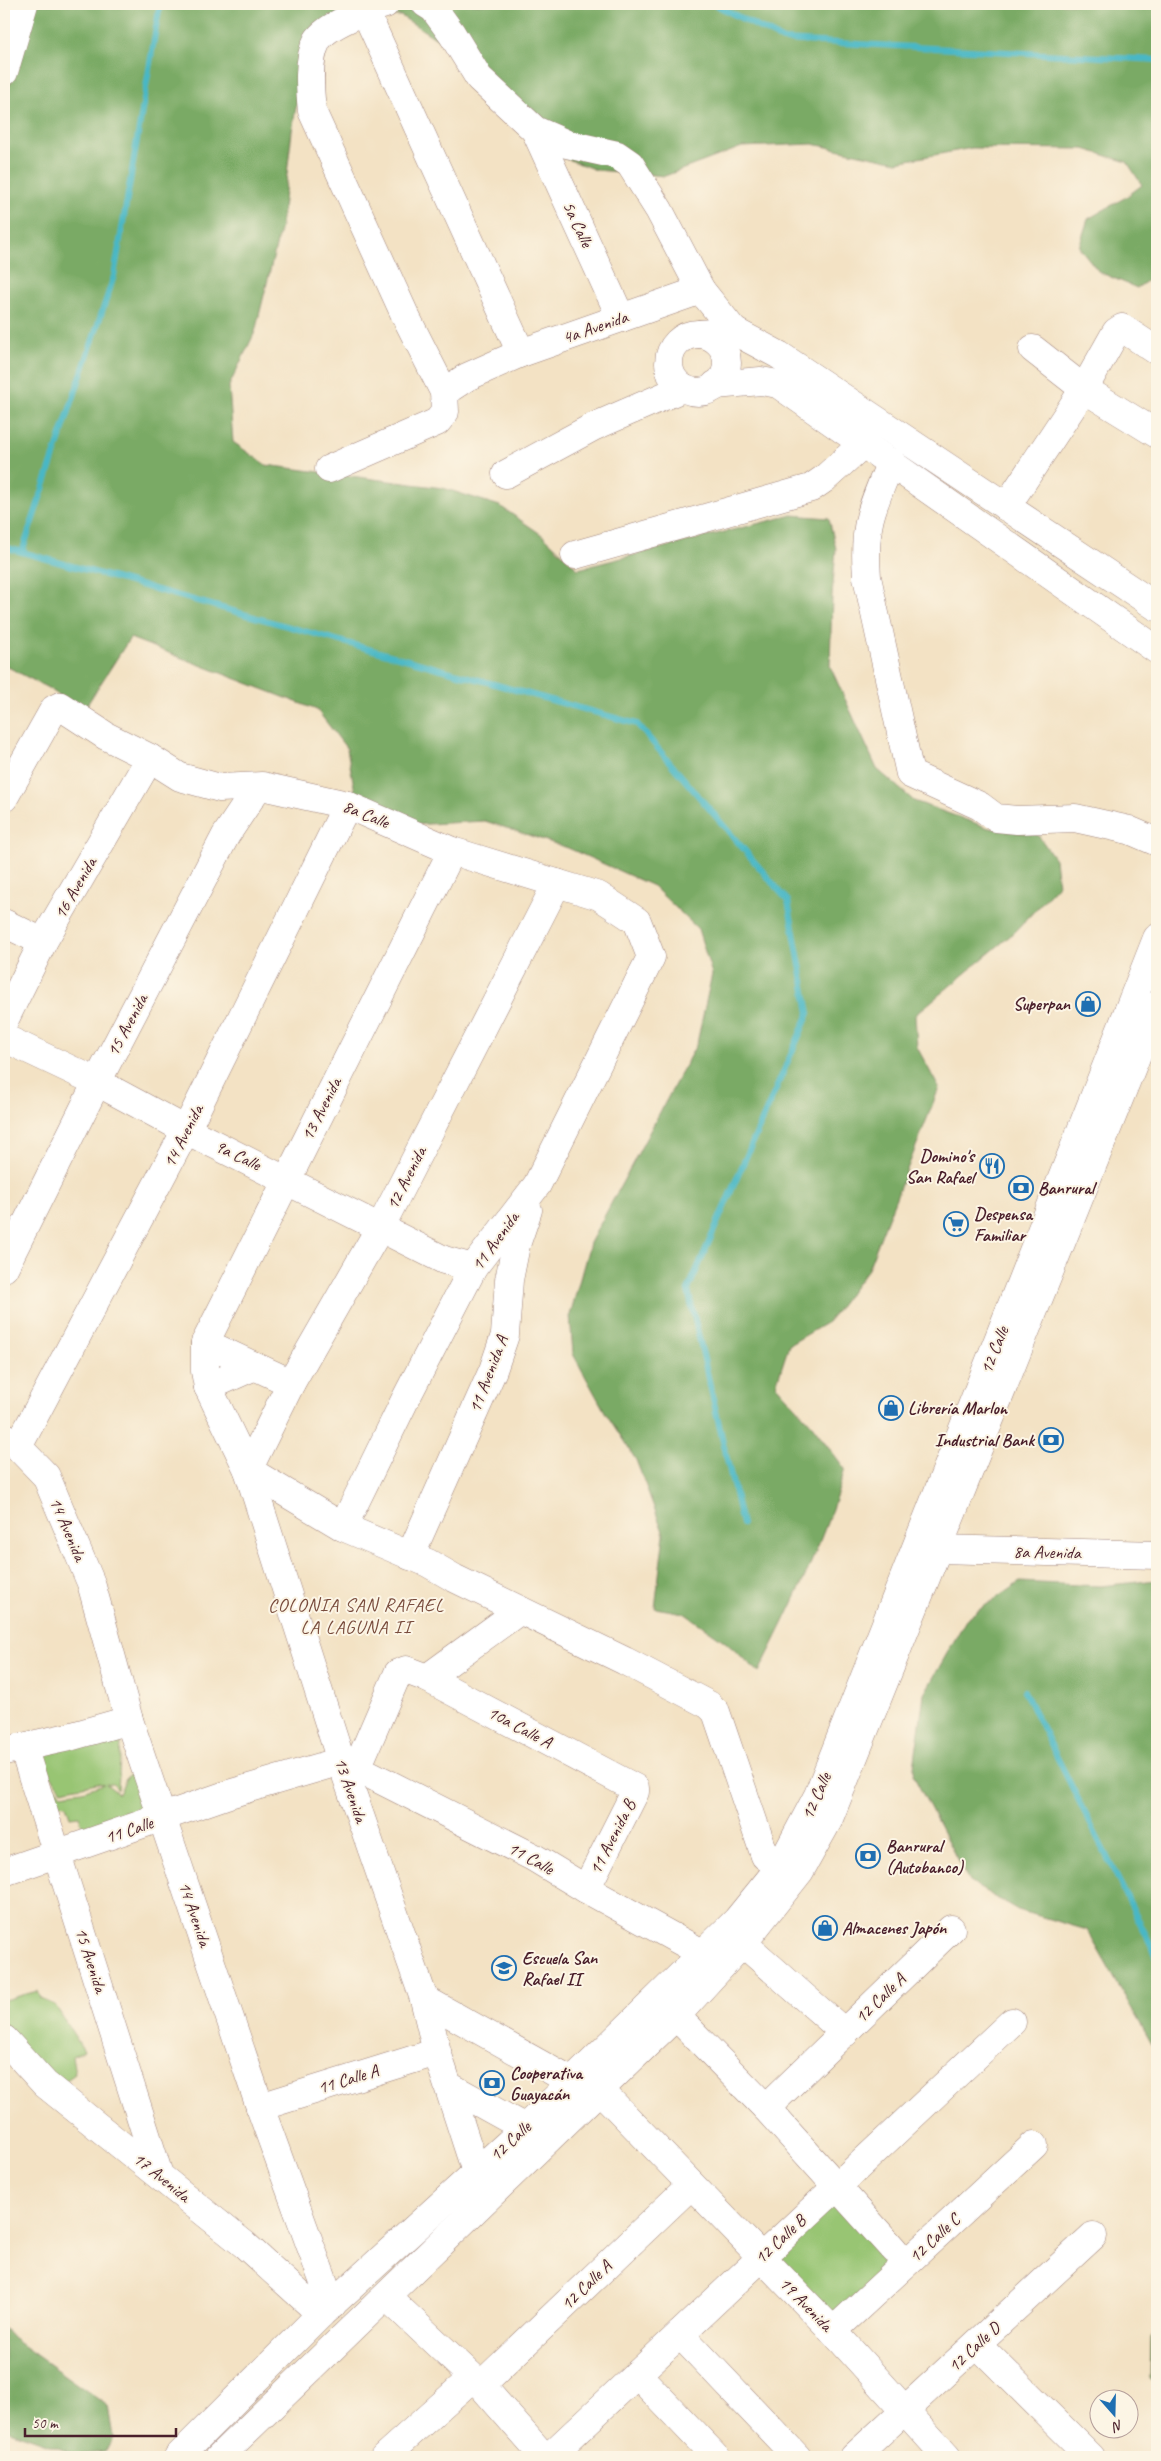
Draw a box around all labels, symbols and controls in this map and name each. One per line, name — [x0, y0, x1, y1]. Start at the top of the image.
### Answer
street label: 5a Calle — [558, 198, 599, 251]
street label: 4a Avenida — [560, 305, 632, 348]
street label: 8a Calle — [340, 795, 393, 834]
street label: 16 Avenida — [49, 852, 102, 923]
street label: 15 Avenida — [102, 989, 153, 1060]
shop icon: Superpan — [1075, 991, 1101, 1017]
place label: Superpan — [1013, 993, 1071, 1015]
street label: 13 Avenida — [296, 1073, 347, 1144]
street label: 14 Avenida — [158, 1100, 209, 1171]
street label: 9a Calle — [212, 1135, 265, 1176]
street label: 12 Avenida — [381, 1142, 432, 1213]
place label: Domino's San Rafael — [906, 1145, 978, 1188]
restaurant icon: Domino's San Rafael — [979, 1153, 1005, 1179]
bank icon: Banrural — [1008, 1175, 1034, 1201]
place label: Banrural — [1038, 1177, 1098, 1199]
place label: Despensa Familiar — [974, 1203, 1033, 1246]
street label: 11 Avenida — [466, 1206, 525, 1275]
supermarket icon: Despensa Familiar — [943, 1211, 969, 1237]
street label: 12 Calle — [975, 1322, 1014, 1377]
street label: 11 Avenida A — [463, 1332, 513, 1416]
shop icon: Librería Marlon — [878, 1395, 904, 1421]
place label: Librería Marlon — [908, 1397, 1009, 1419]
bank icon: Industrial Bank — [1038, 1427, 1064, 1453]
place label: Industrial Bank — [935, 1429, 1036, 1451]
street label: 14 Avenida — [45, 1494, 92, 1566]
street label: 8a Avenida — [1013, 1540, 1082, 1564]
district label: COLONIA SAN RAFAEL LA LAGUNA II — [268, 1593, 444, 1639]
street label: 10a Calle A — [484, 1701, 557, 1753]
street label: 13 Avenida — [330, 1755, 373, 1827]
street label: 12 Calle — [796, 1768, 836, 1823]
street label: 11 Avenida B — [584, 1794, 641, 1878]
street label: 11 Calle — [102, 1811, 157, 1848]
place label: Banrural (Autobanco) — [886, 1835, 964, 1878]
street label: 11 Calle — [504, 1837, 559, 1880]
bank icon: Banrural (Autobanco) — [855, 1843, 881, 1869]
street label: 14 Avenida — [174, 1879, 217, 1951]
shop icon: Almacenes Japón — [812, 1915, 838, 1941]
place label: Almacenes Japón — [842, 1917, 947, 1939]
street label: 15 Avenida — [70, 1925, 112, 1997]
place label: Escuela San Rafael II — [522, 1947, 598, 1990]
school or university icon: Escuela San Rafael II — [491, 1955, 517, 1981]
street label: 12 Calle A — [850, 1968, 911, 2028]
street label: 11 Calle A — [315, 2059, 382, 2099]
place label: Cooperativa Guayacán — [510, 2062, 583, 2105]
bank icon: Cooperativa Guayacán — [479, 2070, 505, 2096]
street label: 12 Calle — [485, 2116, 536, 2166]
street label: 17 Avenida — [129, 2147, 196, 2208]
street label: 12 Calle C — [904, 2207, 966, 2267]
street label: 12 Calle B — [750, 2208, 812, 2268]
street label: 12 Calle A — [556, 2255, 617, 2315]
street label: 19 Avenida — [775, 2272, 838, 2337]
street label: 12 Calle D — [943, 2316, 1006, 2377]
north arrow — [1088, 2388, 1138, 2438]
scale bar — [25, 2406, 176, 2438]
text: 50 m — [32, 2414, 59, 2433]
text: N — [1109, 2416, 1125, 2436]

